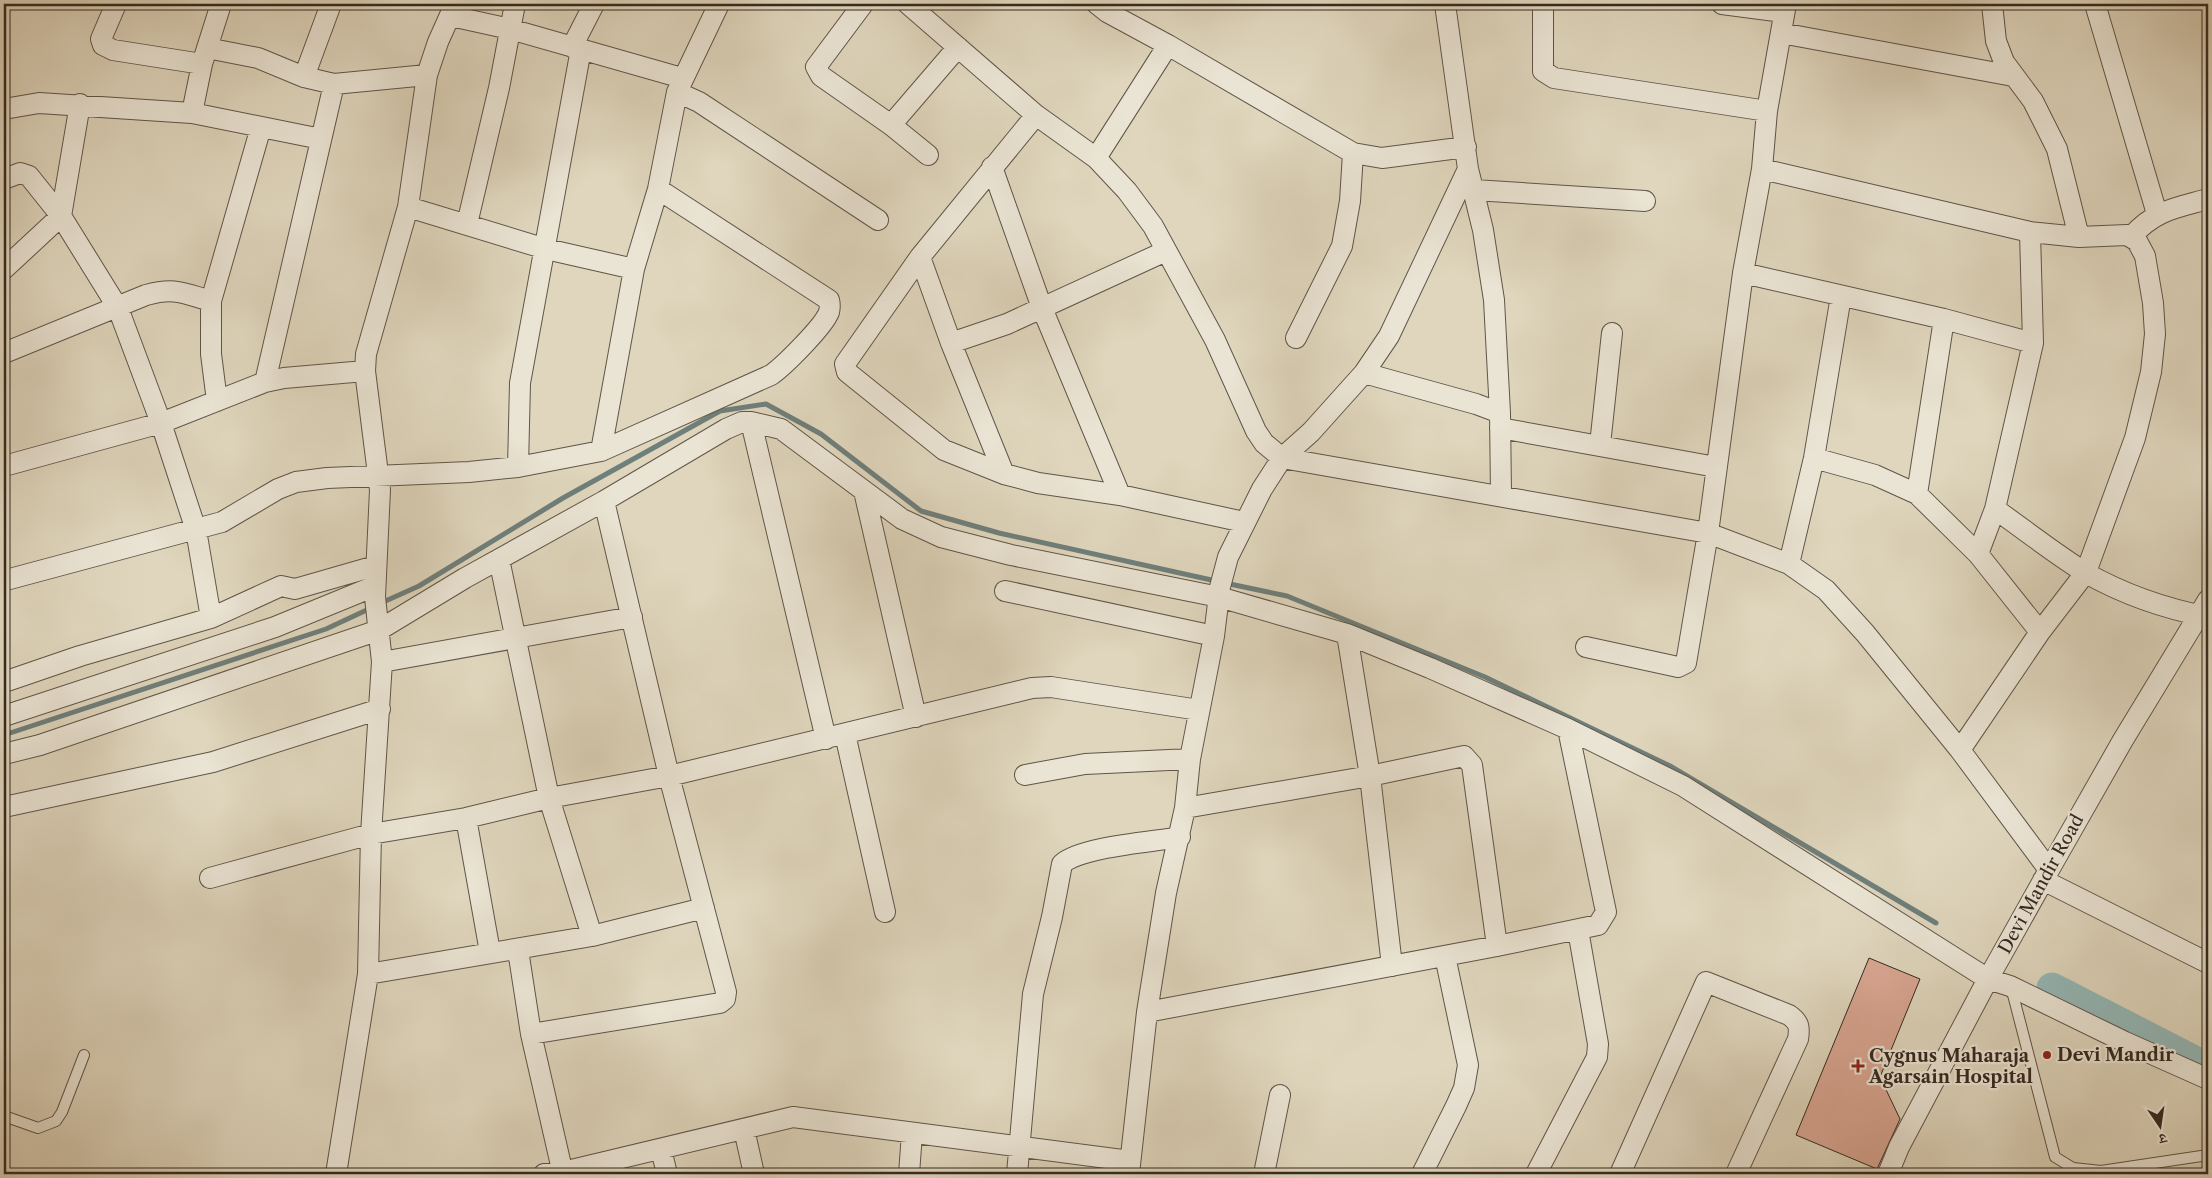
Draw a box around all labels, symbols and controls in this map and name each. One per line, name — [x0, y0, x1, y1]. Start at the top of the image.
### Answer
street label: Devi Mandir Road — [1994, 810, 2088, 958]
place label: Devi Mandir — [2057, 1044, 2174, 1066]
place label: Cygnus Maharaja Agarsain Hospital — [1868, 1045, 2033, 1088]
marker: Devi Mandir — [2041, 1049, 2053, 1061]
marker: Cygnus Maharaja Agarsain Hospital — [1851, 1059, 1865, 1073]
north arrow — [2134, 1100, 2184, 1150]
text: उ — [2157, 1129, 2169, 1148]

